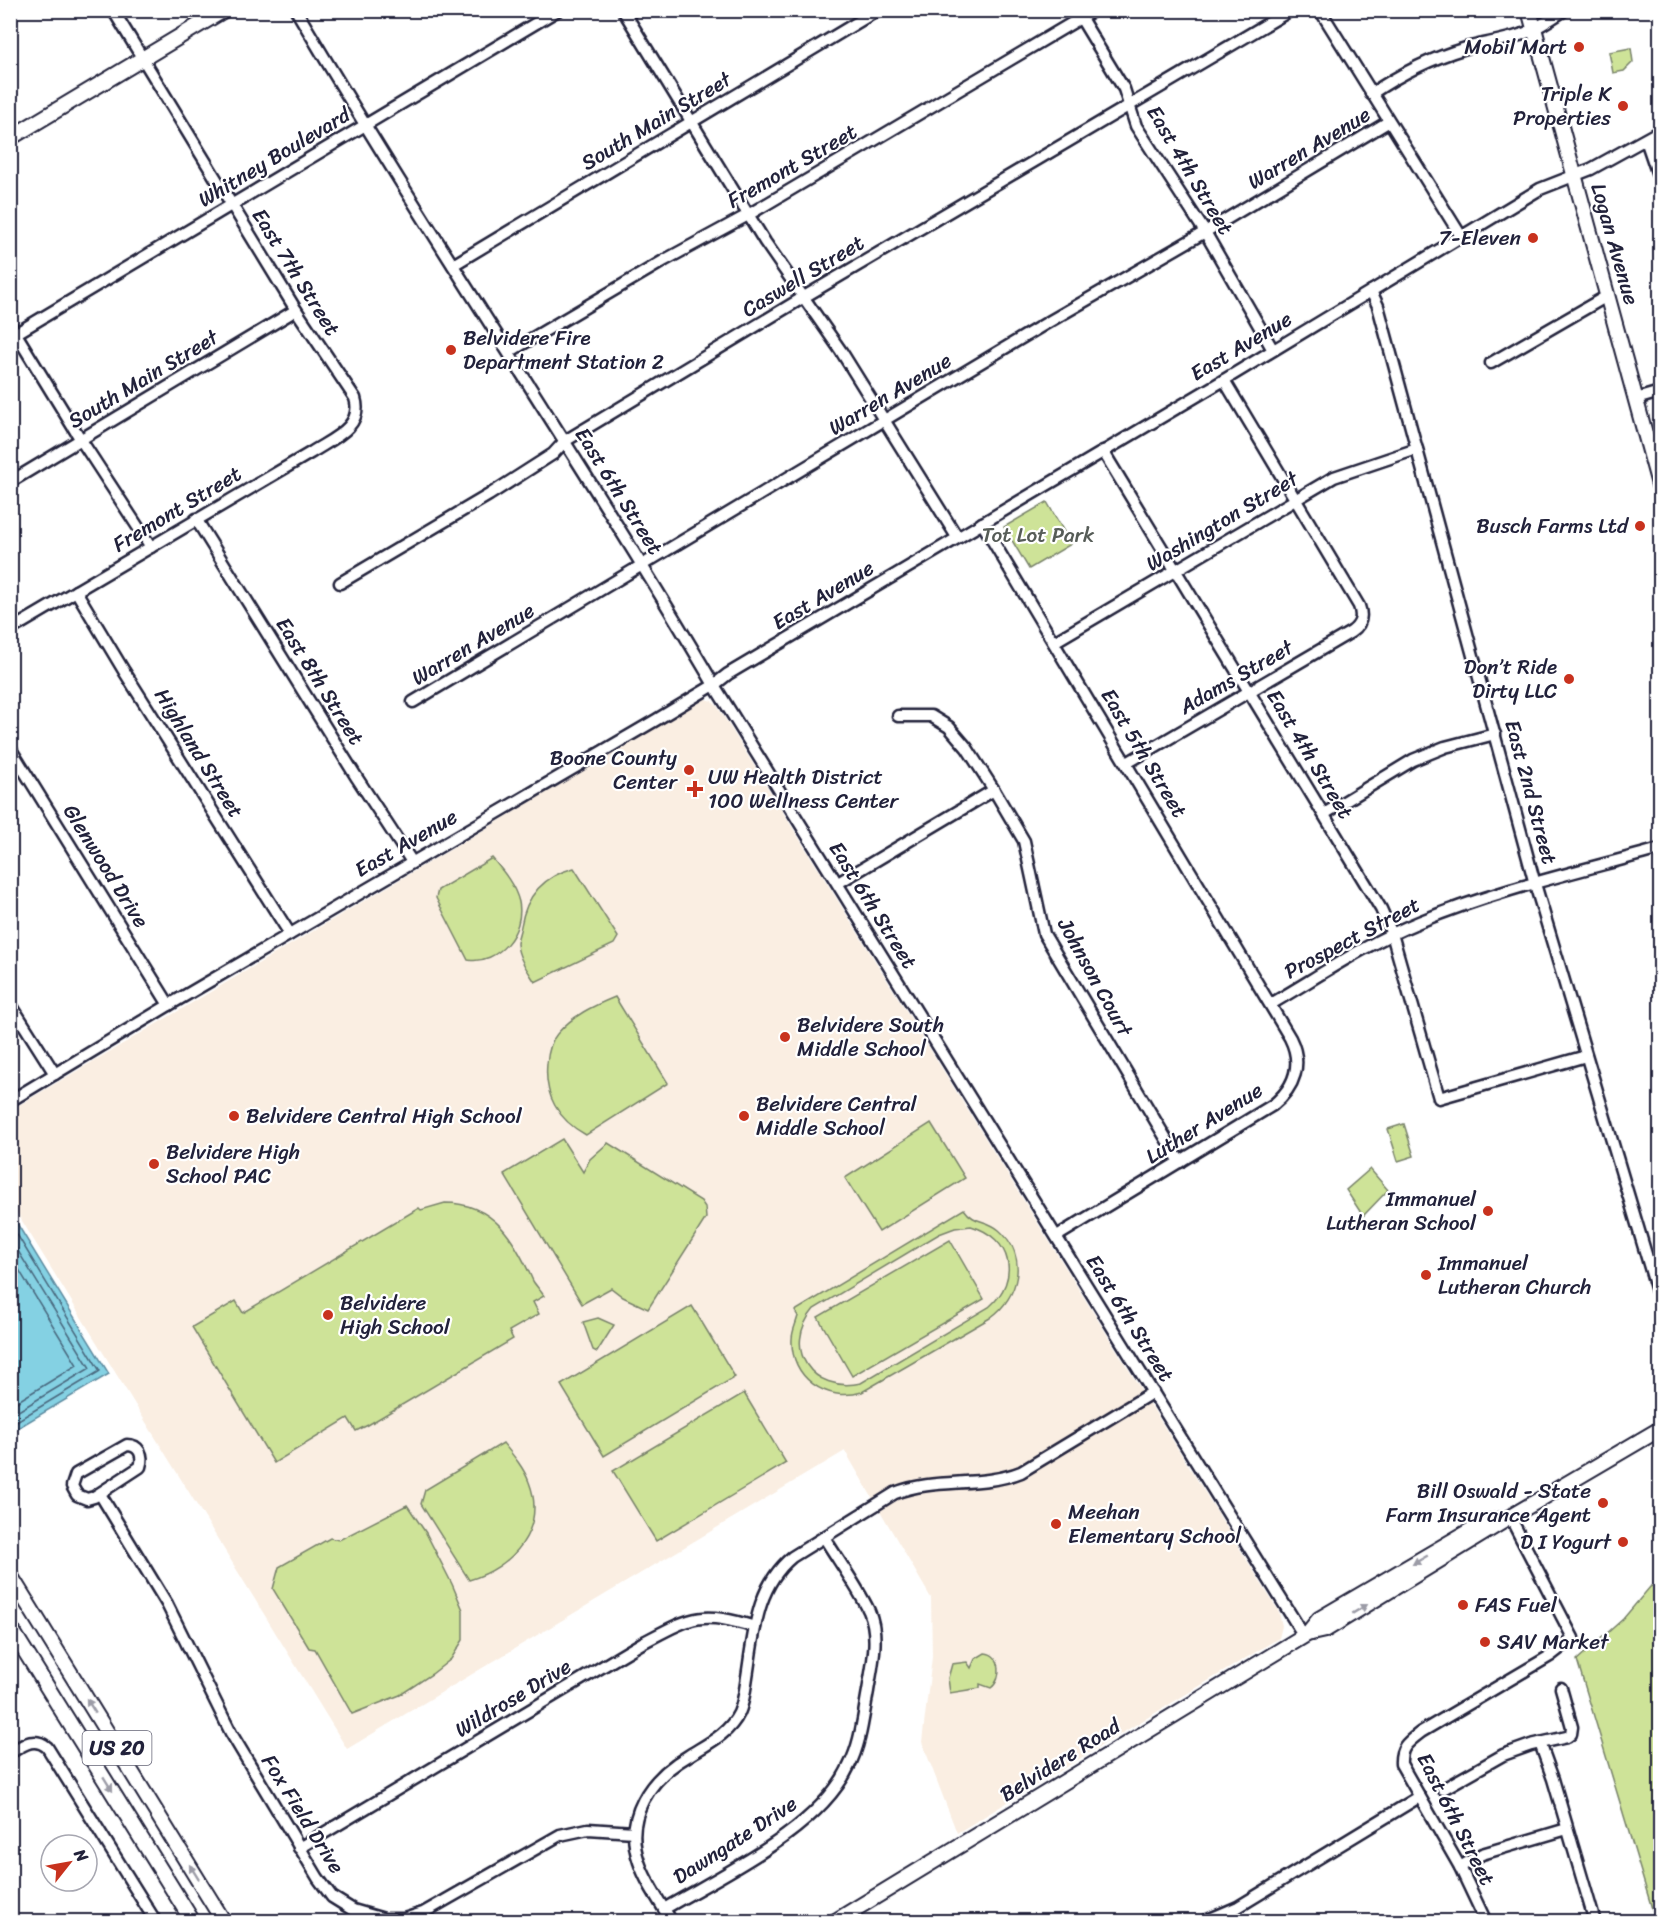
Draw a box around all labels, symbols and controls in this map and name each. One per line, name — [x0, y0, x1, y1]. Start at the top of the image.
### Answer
place label: Mobil Mart — [1464, 28, 1567, 66]
marker: Mobil Mart — [1572, 40, 1586, 54]
street label: South Main Street — [573, 60, 740, 181]
place label: Triple K Properties — [1513, 75, 1612, 137]
street label: Whitney Boulevard — [190, 95, 359, 218]
street label: Warren Avenue — [1240, 96, 1378, 200]
street label: East 4th Street — [1136, 98, 1244, 242]
marker: Triple K Properties — [1616, 99, 1630, 113]
street label: Fremont Street — [720, 113, 864, 219]
street label: Logan Avenue — [1579, 179, 1651, 310]
street label: East 7th Street — [241, 200, 351, 344]
place label: 7-Eleven — [1439, 219, 1521, 257]
street label: Caswell Street — [734, 224, 872, 328]
marker: 7-Eleven — [1526, 231, 1540, 245]
street label: East Avenue — [1182, 300, 1300, 392]
street label: South Main Street — [60, 318, 227, 439]
place label: Belvidere Fire Department Station 2 — [463, 319, 664, 381]
street label: Warren Avenue — [821, 342, 959, 446]
marker: Belvidere Fire Department Station 2 — [444, 343, 458, 357]
street label: East 6th Street — [564, 419, 674, 563]
street label: Fremont Street — [105, 455, 249, 563]
street label: Washington Street — [1138, 459, 1307, 582]
place label: Busch Farms Ltd — [1476, 507, 1630, 545]
park label: Tot Lot Park — [982, 516, 1095, 554]
marker: Busch Farms Ltd — [1633, 519, 1647, 533]
street label: East Avenue — [764, 549, 882, 641]
street label: Warren Avenue — [404, 592, 542, 696]
street label: East 8th Street — [265, 609, 375, 753]
street label: Adams Street — [1171, 628, 1302, 726]
place label: Don’t Ride Dirty LLC — [1464, 648, 1557, 710]
marker: Don’t Ride Dirty LLC — [1562, 672, 1576, 686]
street label: Highland Street — [144, 680, 254, 826]
street label: East 5th Street — [1090, 681, 1198, 825]
street label: East 4th Street — [1256, 682, 1364, 826]
street label: East 2nd Street — [1493, 715, 1569, 869]
place label: Boone County Center — [550, 739, 678, 801]
place label: UW Health District 100 Wellness Center — [708, 758, 900, 820]
marker: Boone County Center — [682, 763, 696, 777]
marker: UW Health District 100 Wellness Center — [686, 780, 704, 798]
street label: Glenwood Drive — [53, 796, 160, 936]
street label: East Avenue — [347, 798, 465, 888]
street label: East 6th Street — [818, 833, 928, 977]
street label: Prospect Street — [1277, 886, 1427, 990]
street label: Johnson Court — [1046, 910, 1144, 1045]
place label: Belvidere South Middle School — [797, 1006, 944, 1068]
marker: Belvidere South Middle School — [778, 1030, 792, 1044]
street label: Luther Avenue — [1138, 1072, 1271, 1174]
place label: Belvidere Central Middle School — [756, 1085, 917, 1147]
place label: Belvidere Central High School — [246, 1097, 523, 1135]
marker: Belvidere Central High School — [227, 1109, 241, 1123]
marker: Belvidere Central Middle School — [737, 1109, 751, 1123]
place label: Belvidere High School PAC — [166, 1133, 300, 1195]
marker: Belvidere High School PAC — [147, 1157, 161, 1171]
place label: Immanuel Lutheran School — [1326, 1180, 1477, 1242]
marker: Immanuel Lutheran School — [1481, 1204, 1495, 1218]
place label: Immanuel Lutheran Church — [1437, 1244, 1591, 1306]
street label: East 6th Street — [1075, 1246, 1185, 1390]
marker: Immanuel Lutheran Church — [1419, 1268, 1433, 1282]
place label: Belvidere High School — [340, 1284, 451, 1346]
marker: Belvidere High School — [321, 1308, 335, 1322]
place label: Bill Oswald - State Farm Insurance Agent — [1386, 1472, 1591, 1534]
place label: Meehan Elementary School — [1068, 1493, 1242, 1555]
marker: Bill Oswald - State Farm Insurance Agent — [1596, 1496, 1610, 1510]
marker: Meehan Elementary School — [1049, 1517, 1063, 1531]
place label: D I Yogurt — [1520, 1523, 1613, 1561]
marker: D I Yogurt — [1616, 1535, 1630, 1549]
one-way arrow — [1411, 1555, 1428, 1565]
place label: FAS Fuel — [1475, 1586, 1558, 1624]
marker: FAS Fuel — [1456, 1598, 1470, 1612]
one-way arrow — [1352, 1604, 1368, 1615]
place label: SAV Market — [1497, 1623, 1610, 1661]
marker: SAV Market — [1478, 1635, 1492, 1649]
street label: Wildrose Drive — [447, 1648, 579, 1748]
one-way arrow — [86, 1698, 97, 1714]
street label: Belvidere Road — [992, 1707, 1130, 1812]
road number: US 20 — [82, 1731, 152, 1765]
street label: Fox Field Drive — [251, 1746, 355, 1882]
street label: East 6th Street — [1406, 1746, 1506, 1892]
one-way arrow — [102, 1775, 113, 1792]
street label: Dawngate Drive — [665, 1785, 805, 1895]
north arrow — [39, 1833, 99, 1893]
text: N — [66, 1842, 97, 1869]
one-way arrow — [188, 1864, 199, 1880]

